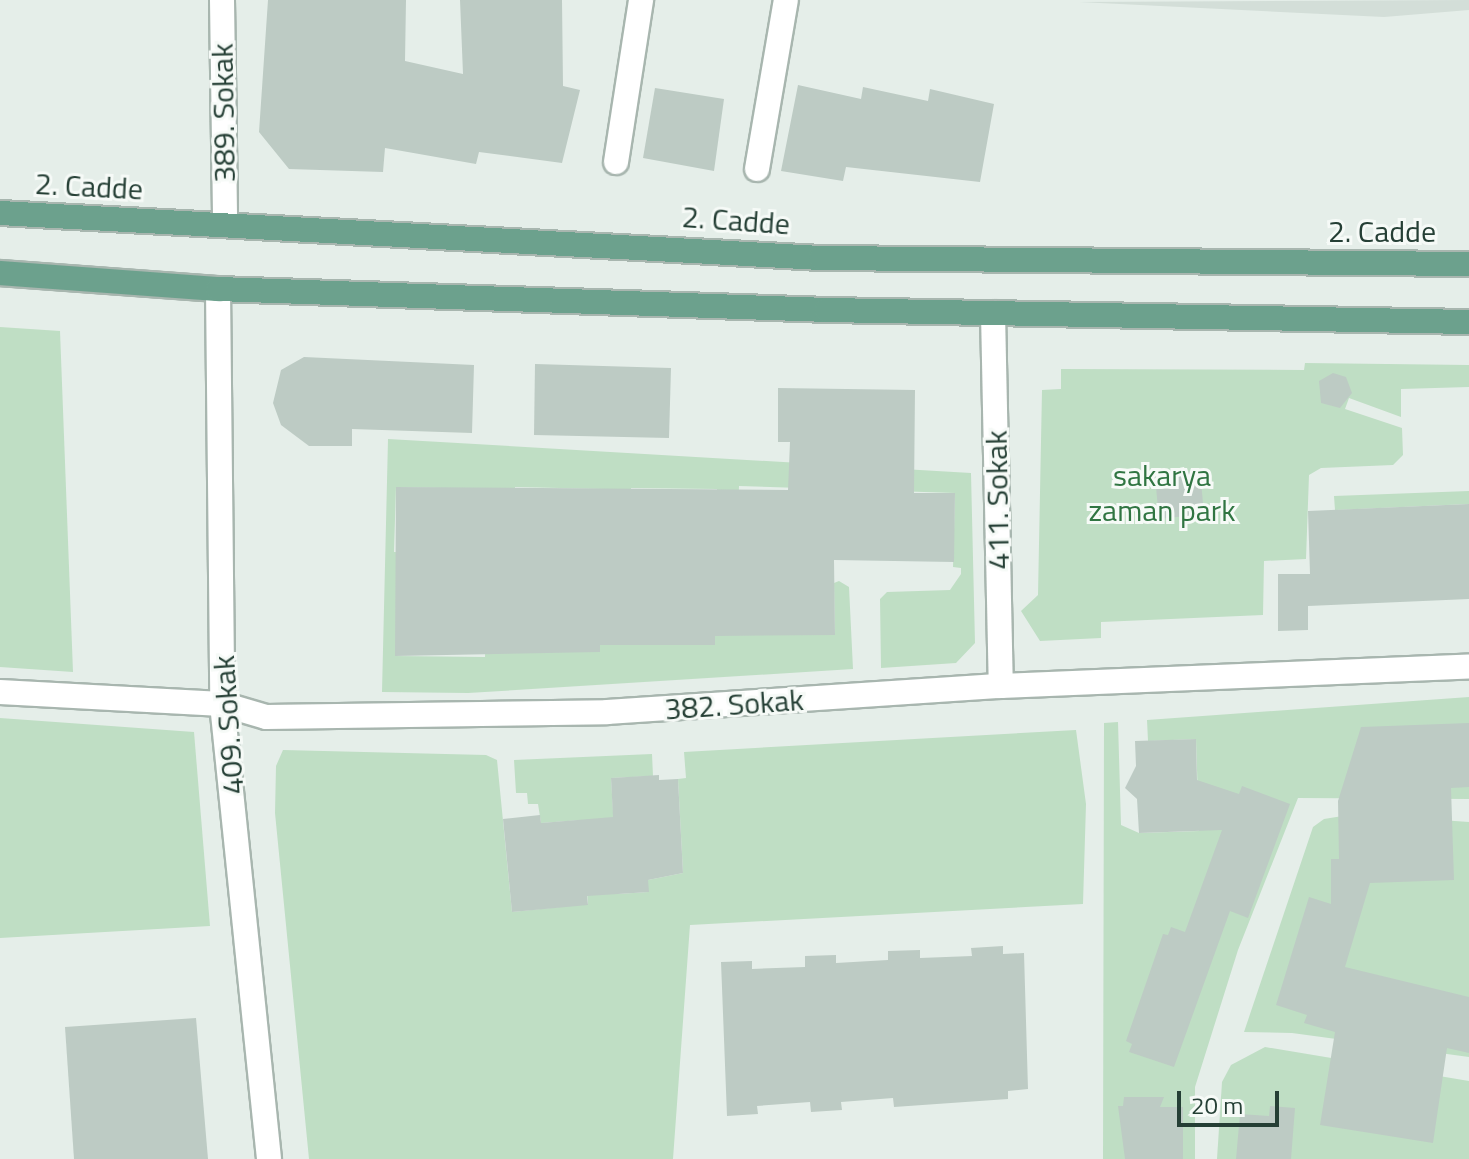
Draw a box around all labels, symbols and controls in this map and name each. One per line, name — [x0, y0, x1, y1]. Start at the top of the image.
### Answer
street label: 389. Sokak — [204, 43, 242, 183]
street label: 2. Cadde — [34, 165, 144, 207]
street label: 2. Cadde — [681, 198, 791, 242]
street label: 2. Cadde — [1328, 213, 1436, 249]
street label: 411. Sokak — [978, 430, 1016, 570]
park label: sakarya zaman park — [1088, 457, 1236, 528]
street label: 409. Sokak — [205, 654, 251, 796]
street label: 382. Sokak — [663, 681, 805, 727]
scale bar — [1181, 1075, 1283, 1125]
text: 20 m — [1191, 1087, 1243, 1123]

